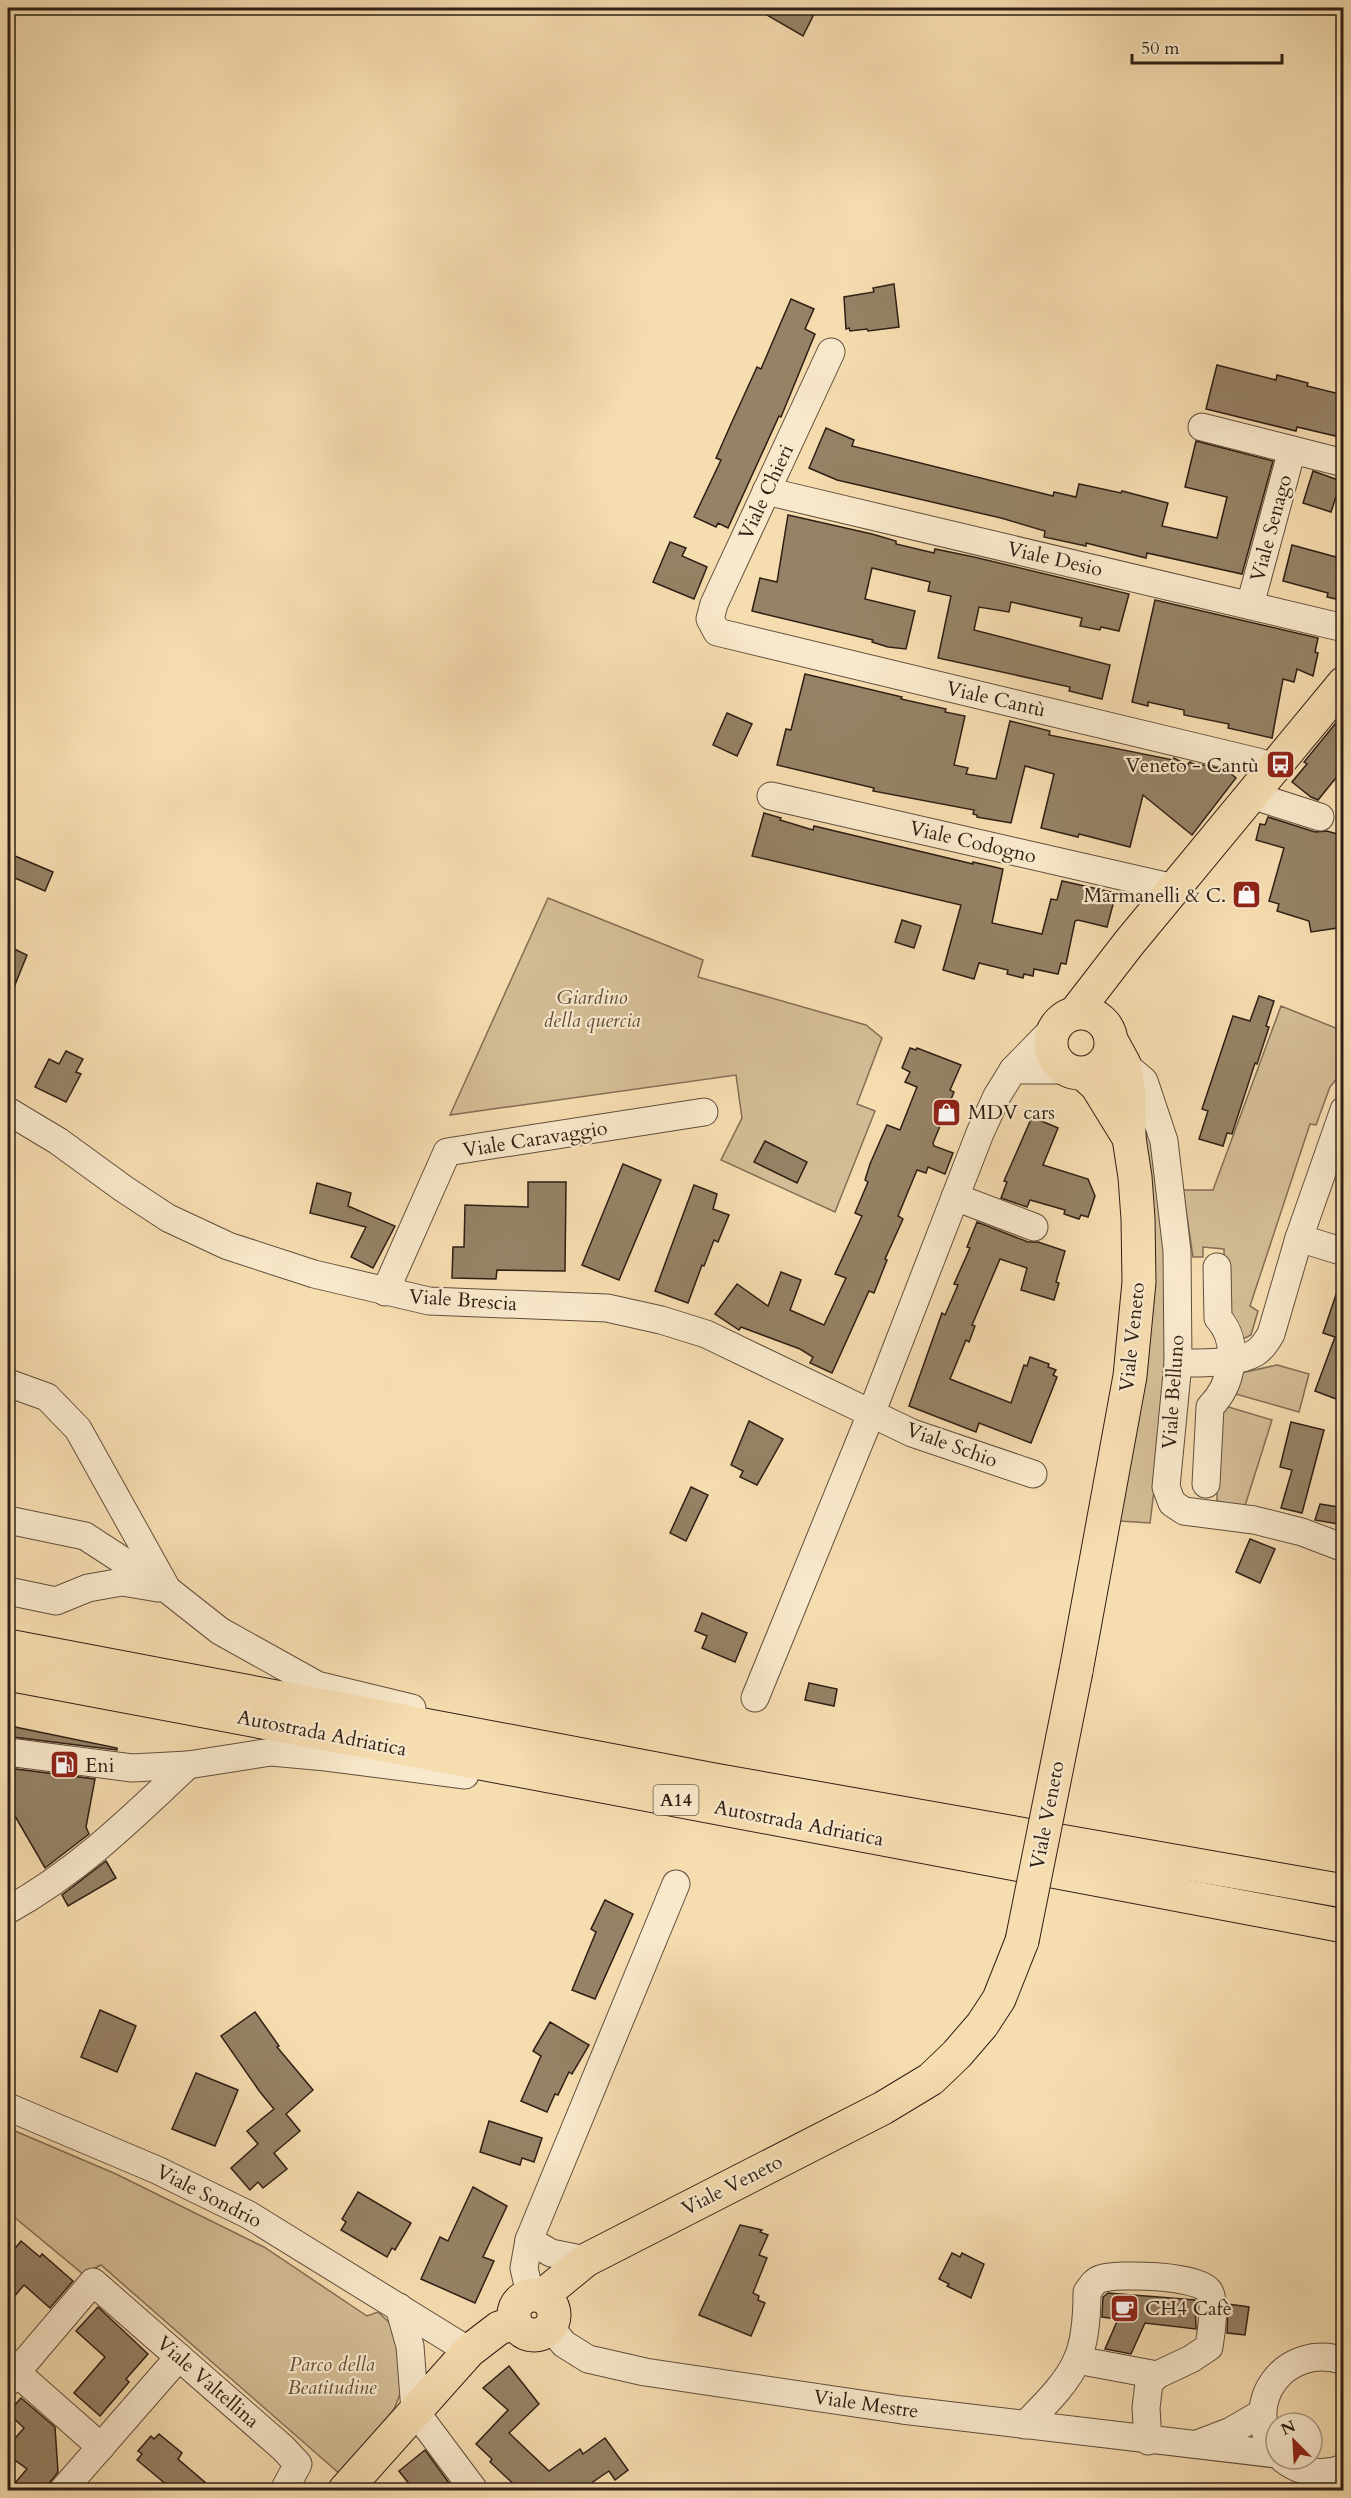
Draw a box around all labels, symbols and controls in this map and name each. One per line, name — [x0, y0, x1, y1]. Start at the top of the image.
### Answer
scale bar — [1132, 27, 1282, 65]
text: 50 m — [1141, 36, 1180, 61]
street label: Viale Chieri — [732, 440, 800, 544]
street label: Viale Senago — [1244, 471, 1298, 584]
street label: Viale Desio — [1005, 535, 1105, 583]
street label: Viale Cantù — [944, 674, 1048, 724]
bus stop icon: Veneto - Cantù — [1264, 749, 1296, 781]
place label: Veneto - Cantù — [1125, 752, 1259, 779]
street label: Viale Codogno — [907, 814, 1039, 870]
shop icon: Marmanelli & C. — [1231, 879, 1263, 911]
place label: Marmanelli & C. — [1083, 882, 1226, 909]
park label: Giardino della quercia — [543, 984, 641, 1034]
shop icon: MDV cars — [931, 1096, 963, 1128]
place label: MDV cars — [968, 1099, 1055, 1126]
street label: Viale Caravaggio — [461, 1114, 609, 1164]
street label: Viale Veneto — [1113, 1281, 1151, 1393]
street label: Viale Brescia — [408, 1283, 518, 1317]
street label: Viale Belluno — [1156, 1334, 1190, 1450]
street label: Viale Schio — [903, 1416, 1001, 1474]
street label: Autostrada Adriatica — [235, 1703, 409, 1763]
fuel station icon: Eni — [48, 1749, 80, 1781]
place label: Eni — [85, 1752, 115, 1779]
street label: Viale Veneto — [1023, 1758, 1071, 1872]
road number: A14 — [654, 1785, 698, 1815]
street label: Autostrada Adriatica — [712, 1793, 886, 1853]
street label: Viale Veneto — [677, 2148, 787, 2222]
street label: Viale Sondrio — [152, 2158, 267, 2234]
cafe icon: CH4 Cafè — [1108, 2292, 1140, 2324]
place label: CH4 Cafè — [1145, 2295, 1232, 2322]
street label: Viale Valtellina — [151, 2330, 265, 2434]
park label: Parco della Beatitudine — [288, 2351, 377, 2401]
street label: Viale Mestre — [812, 2383, 920, 2425]
north arrow — [1264, 2411, 1324, 2471]
text: N — [1277, 2415, 1299, 2441]

